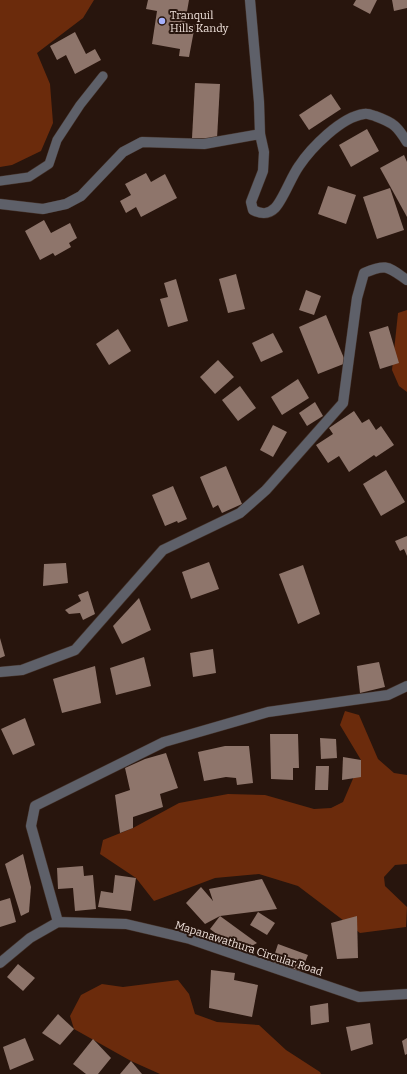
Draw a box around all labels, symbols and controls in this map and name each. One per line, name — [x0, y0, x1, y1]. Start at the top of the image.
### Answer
place label: Tranquil Hills Kandy — [170, 9, 228, 35]
marker: Tranquil Hills Kandy — [157, 16, 167, 26]
street label: Mapanawathura Circular Road — [173, 918, 325, 979]

